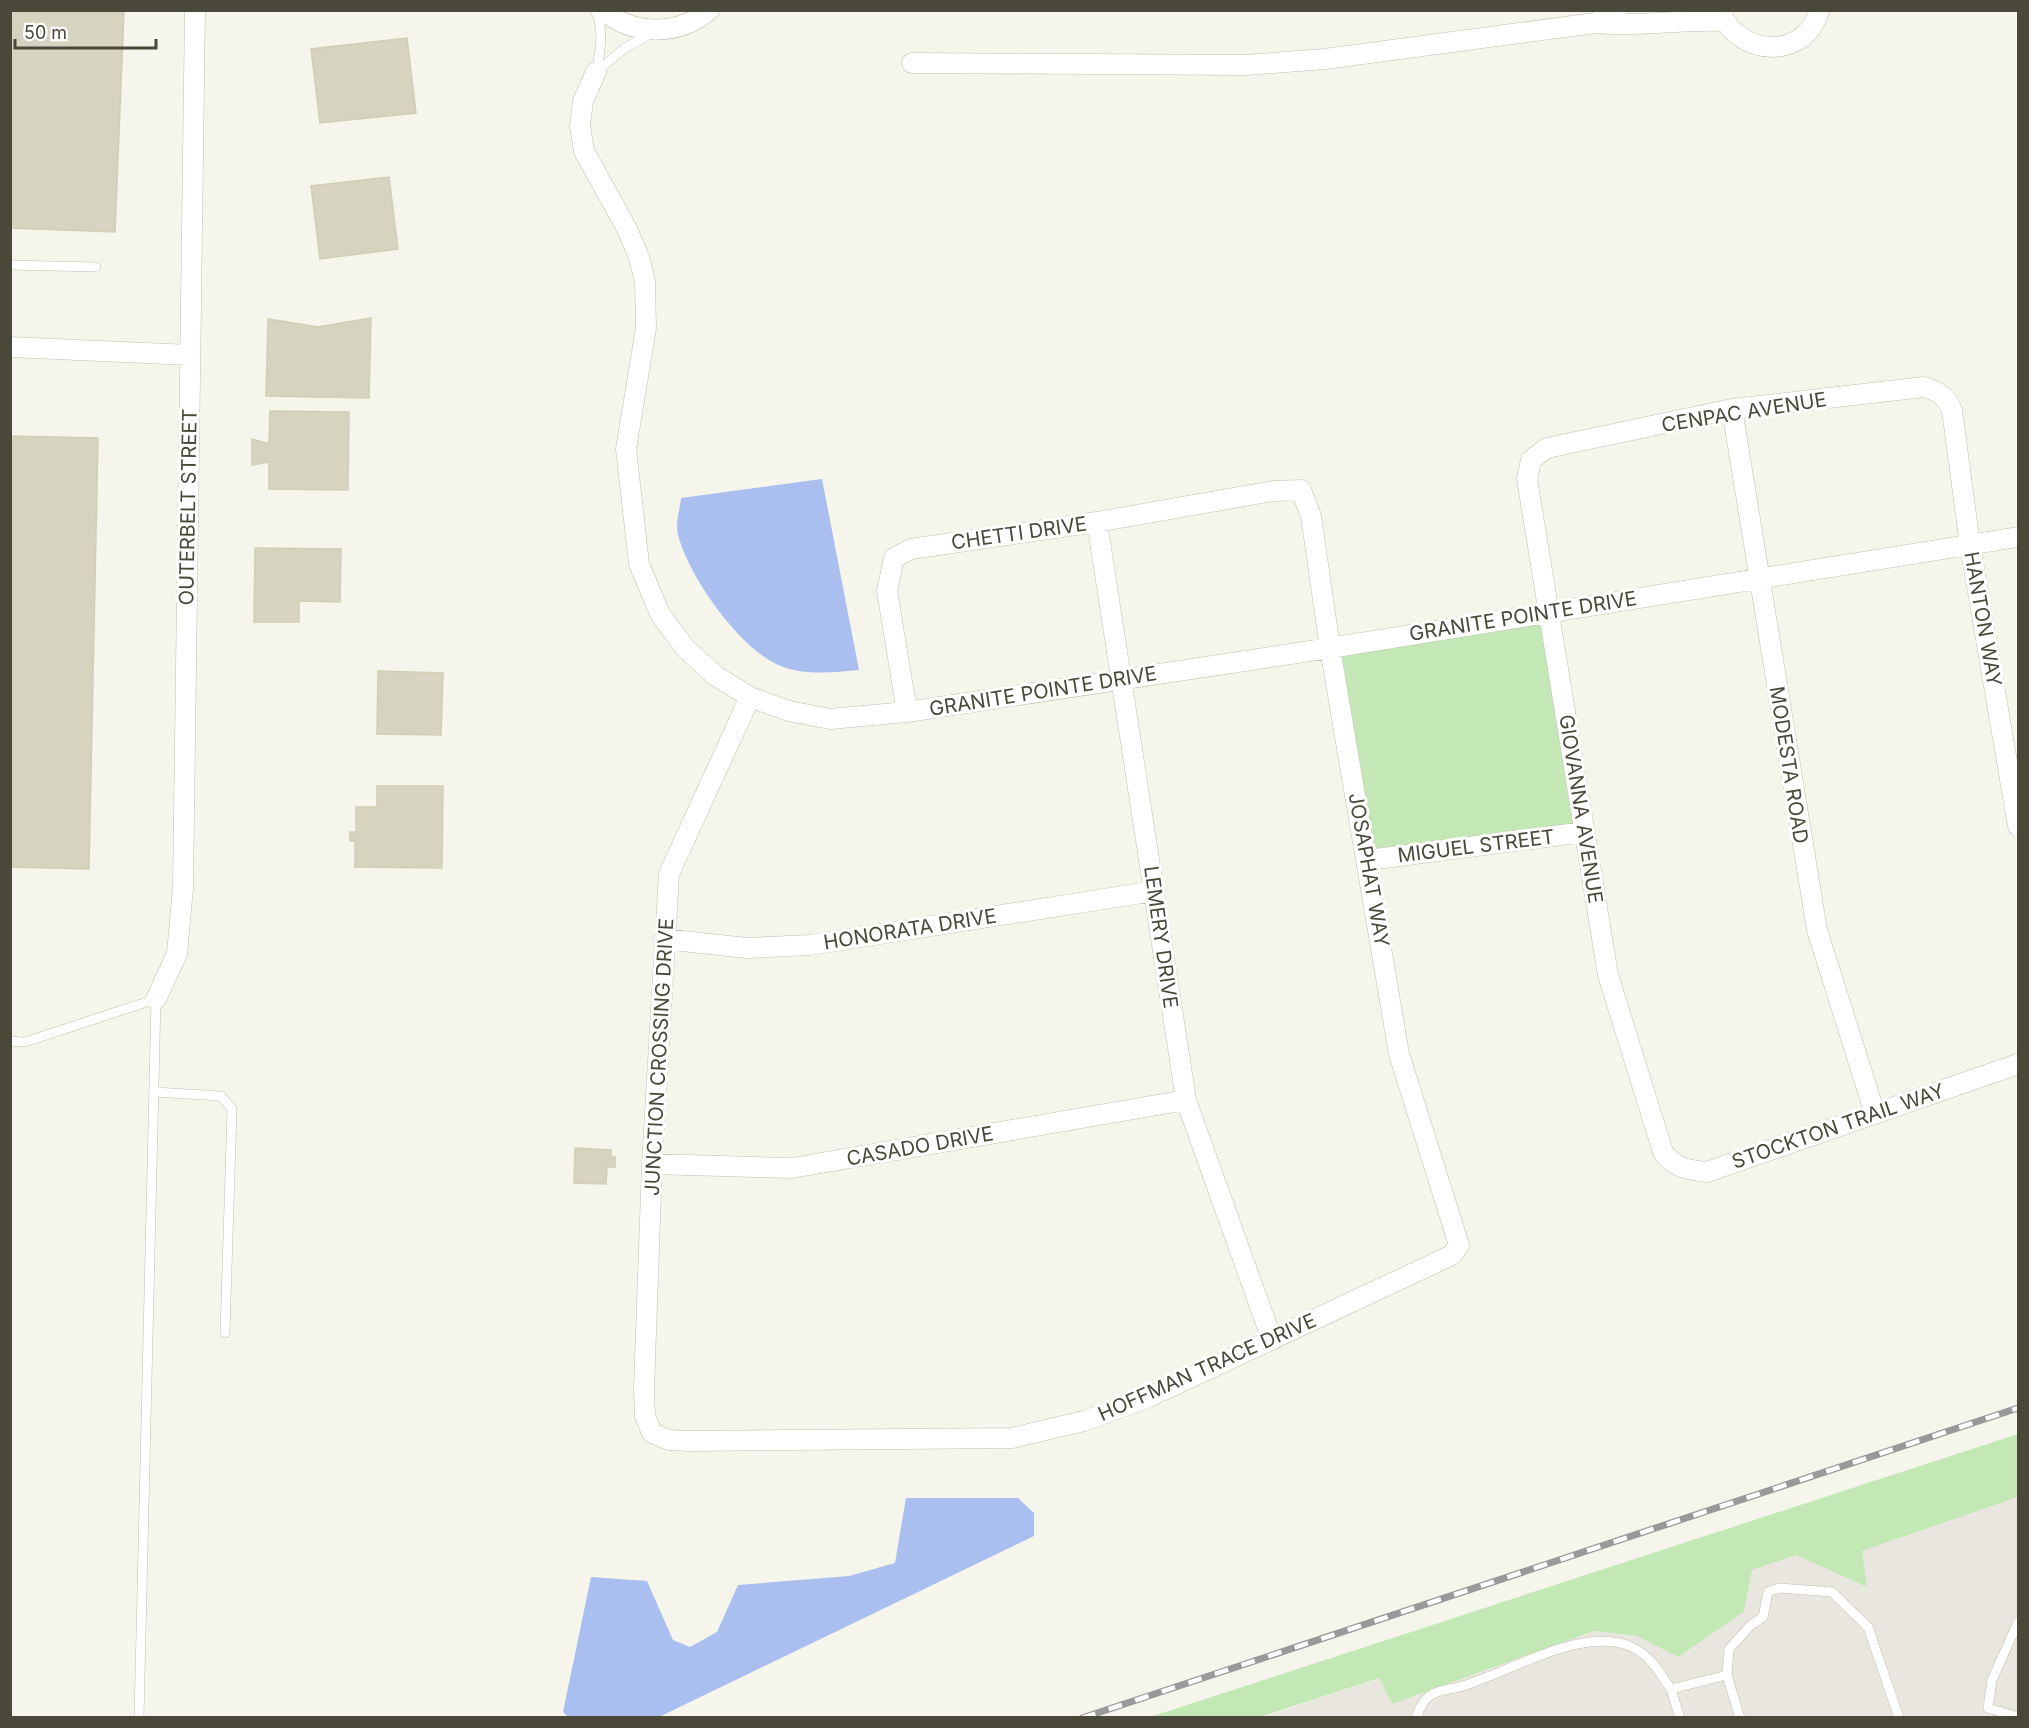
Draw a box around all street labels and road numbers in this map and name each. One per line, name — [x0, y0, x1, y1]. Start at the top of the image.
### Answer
street label: CENPAC AVENUE — [1660, 387, 1828, 437]
street label: OUTERBELT STREET — [174, 409, 202, 605]
street label: CHETTI DRIVE — [950, 512, 1088, 554]
street label: HANTON WAY — [1959, 550, 2007, 689]
street label: GRANITE POINTE DRIVE — [1407, 586, 1639, 646]
street label: GRANITE POINTE DRIVE — [927, 661, 1159, 721]
street label: MODESTA ROAD — [1765, 685, 1813, 845]
street label: GIOVANNA AVENUE — [1554, 713, 1608, 905]
street label: JOSAPHAT WAY — [1344, 791, 1394, 949]
street label: MIGUEL STREET — [1396, 824, 1556, 868]
street label: LEMERY DRIVE — [1139, 864, 1183, 1010]
street label: HONORATA DRIVE — [822, 903, 998, 955]
street label: JUNCTION CROSSING DRIVE — [640, 917, 678, 1197]
street label: STOCKTON TRAIL WAY — [1729, 1078, 1948, 1174]
street label: CASADO DRIVE — [845, 1121, 995, 1171]
street label: HOFFMAN TRACE DRIVE — [1094, 1308, 1320, 1426]

